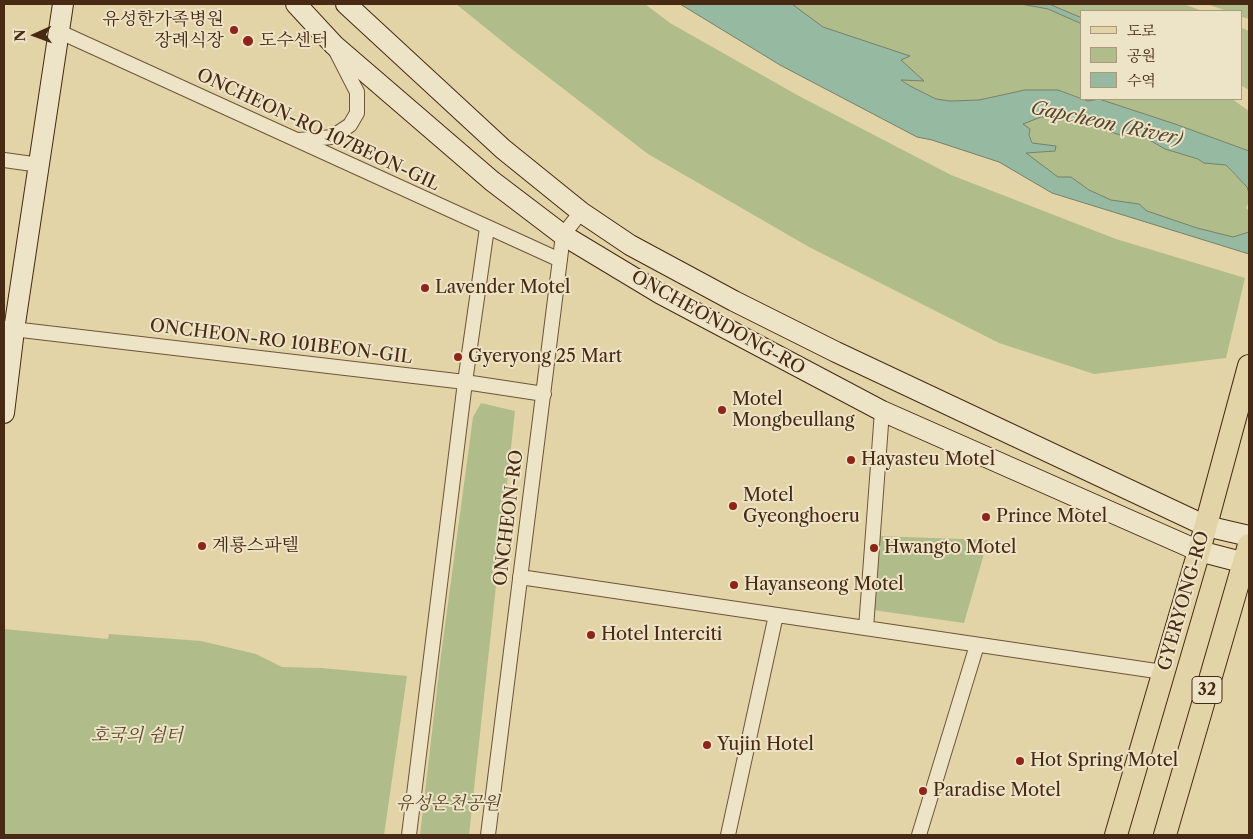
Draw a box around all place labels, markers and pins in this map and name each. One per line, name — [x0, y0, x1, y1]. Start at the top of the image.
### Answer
place label: 유성한가족병원 장례식장 — [102, 9, 224, 52]
marker: 유성한가족병원 장례식장 — [228, 24, 240, 36]
place label: 도수센터 — [259, 30, 329, 52]
marker: 도수센터 — [241, 34, 255, 48]
place label: Lavender Motel — [435, 277, 570, 299]
marker: Lavender Motel — [419, 282, 431, 294]
place label: Gyeryong 25 Mart — [468, 346, 622, 368]
marker: Gyeryong 25 Mart — [452, 351, 464, 363]
place label: Motel Mongbeullang — [732, 389, 855, 432]
marker: Motel Mongbeullang — [716, 404, 728, 416]
place label: Hayasteu Motel — [861, 449, 995, 471]
marker: Hayasteu Motel — [845, 454, 857, 466]
place label: Motel Gyeonghoeru — [743, 485, 860, 528]
marker: Motel Gyeonghoeru — [727, 500, 739, 512]
place label: Prince Motel — [996, 506, 1107, 528]
marker: Prince Motel — [980, 511, 992, 523]
place label: 계룡스파텔 — [212, 535, 299, 557]
place label: Hwangto Motel — [884, 537, 1016, 559]
marker: 계룡스파텔 — [196, 540, 208, 552]
marker: Hwangto Motel — [868, 542, 880, 554]
place label: Hayanseong Motel — [744, 574, 904, 596]
marker: Hayanseong Motel — [728, 579, 740, 591]
place label: Hotel Interciti — [601, 624, 722, 646]
marker: Hotel Interciti — [585, 629, 597, 641]
place label: Yujin Hotel — [717, 734, 814, 756]
marker: Yujin Hotel — [701, 739, 713, 751]
place label: Hot Spring Motel — [1030, 750, 1178, 772]
marker: Hot Spring Motel — [1014, 755, 1026, 767]
place label: Paradise Motel — [933, 780, 1061, 802]
marker: Paradise Motel — [917, 785, 929, 797]

